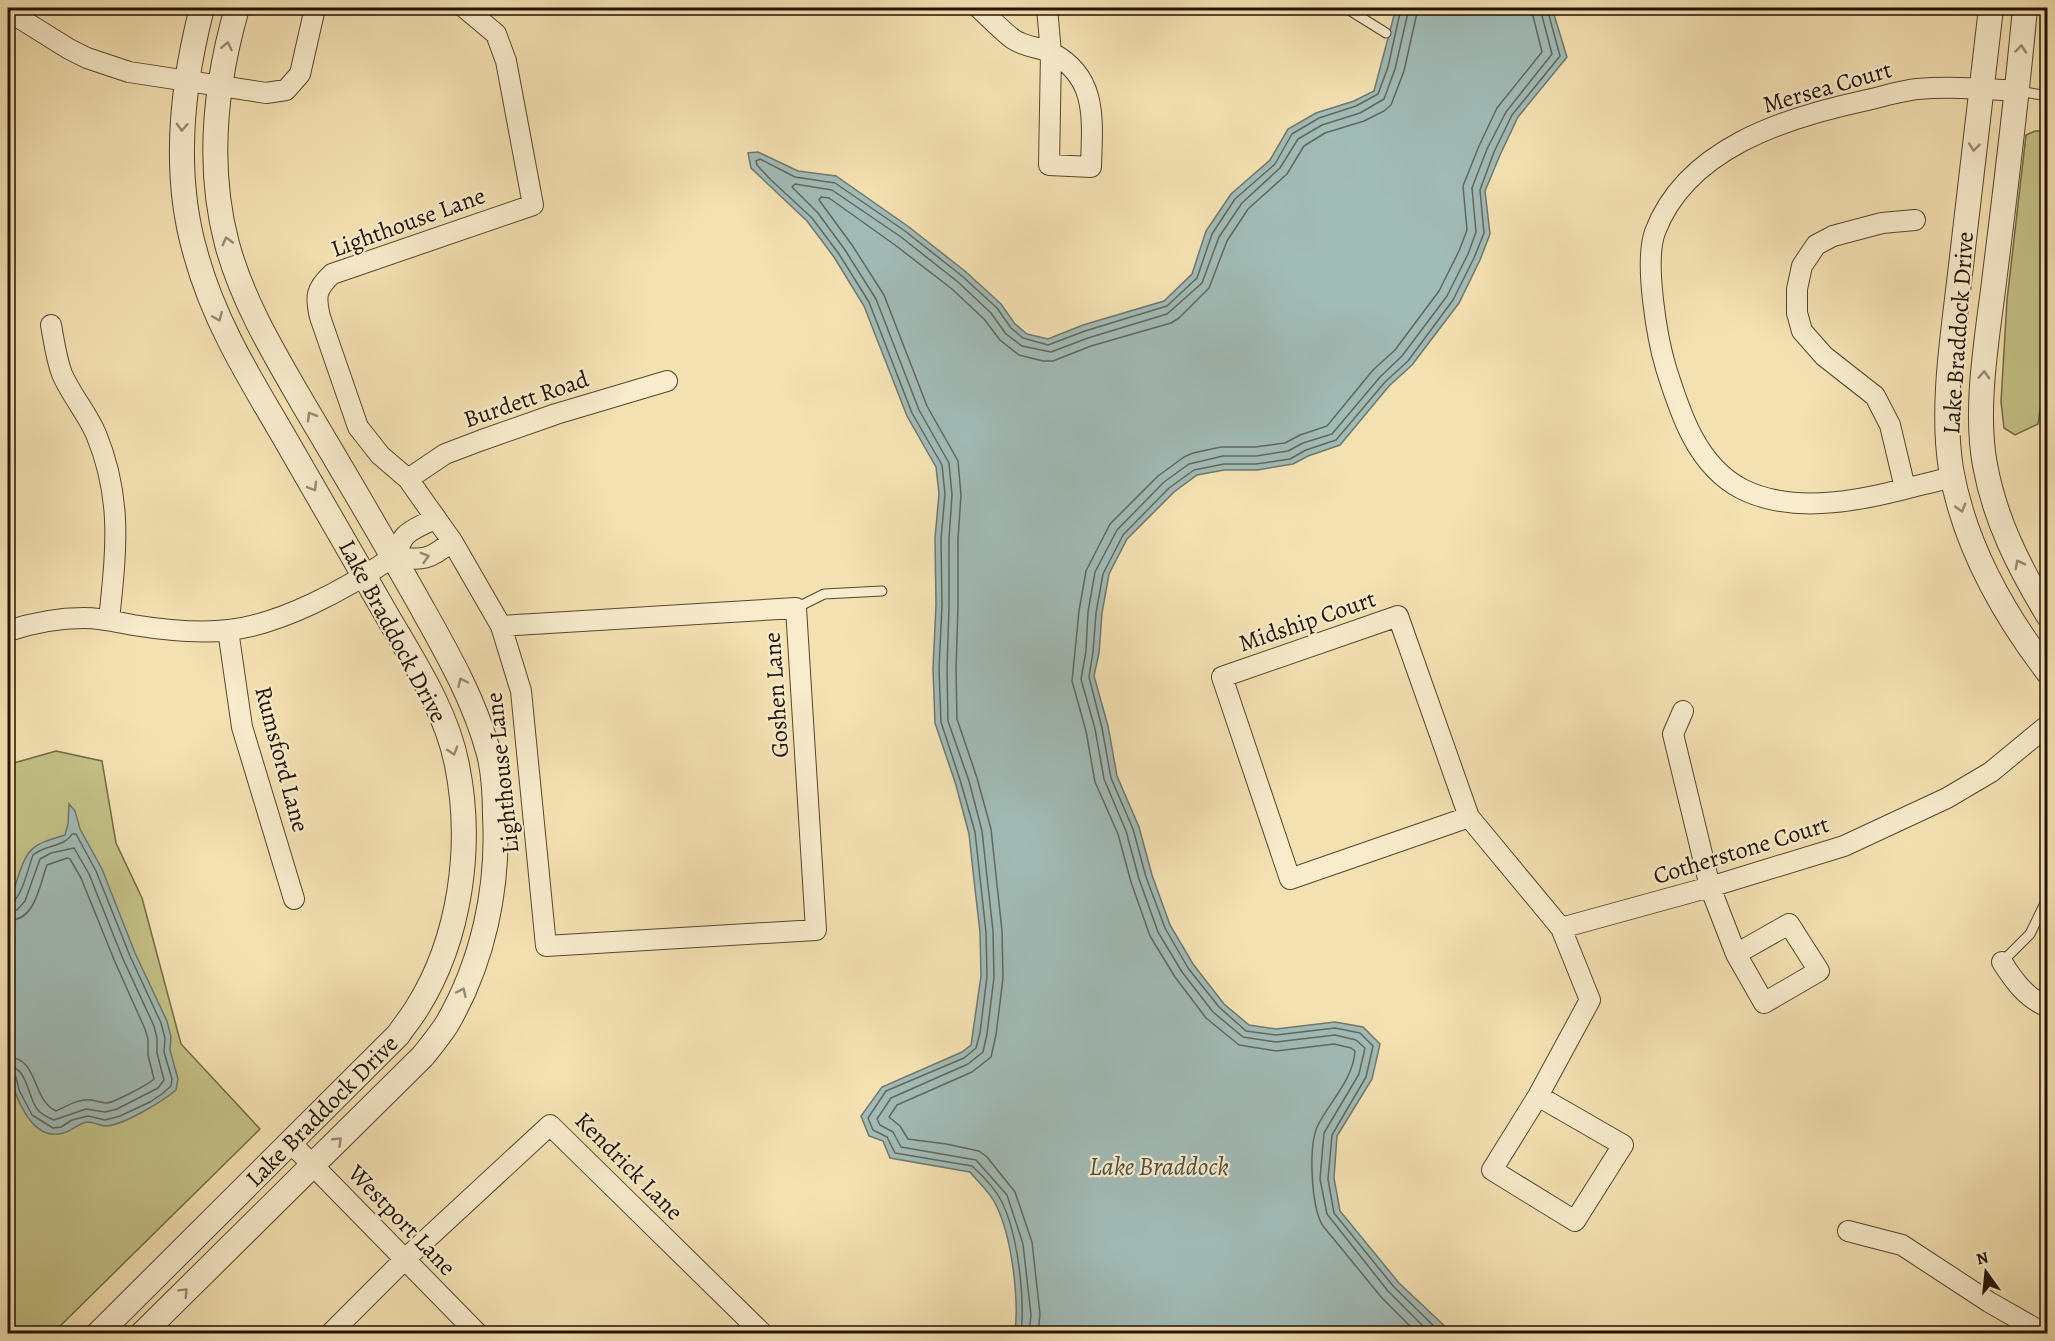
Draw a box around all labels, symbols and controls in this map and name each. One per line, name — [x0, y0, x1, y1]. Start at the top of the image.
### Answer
one-way arrow — [219, 42, 232, 52]
one-way arrow — [2014, 45, 2027, 54]
street label: Mersea Court — [1759, 53, 1895, 121]
one-way arrow — [176, 122, 189, 131]
one-way arrow — [1969, 143, 1981, 152]
street label: Lighthouse Lane — [326, 179, 490, 265]
street label: Lake Braddock Drive — [1935, 231, 1981, 435]
one-way arrow — [221, 236, 234, 246]
one-way arrow — [210, 311, 223, 322]
street label: Burdett Road — [459, 363, 593, 435]
one-way arrow — [1977, 371, 1990, 380]
one-way arrow — [306, 412, 318, 422]
one-way arrow — [306, 481, 317, 491]
one-way arrow — [1953, 502, 1966, 512]
street label: Lake Braddock Drive — [331, 534, 455, 728]
one-way arrow — [419, 552, 430, 564]
one-way arrow — [2015, 560, 2026, 571]
street label: Midship Court — [1234, 583, 1380, 659]
street label: Goshen Lane — [756, 631, 796, 759]
one-way arrow — [457, 678, 469, 689]
street label: Rumsford Lane — [247, 682, 317, 836]
street label: Lighthouse Lane — [478, 691, 526, 855]
one-way arrow — [446, 745, 458, 756]
street label: Cotherstone Court — [1649, 808, 1833, 892]
one-way arrow — [454, 988, 466, 999]
street label: Lake Braddock Drive — [239, 1028, 405, 1194]
street label: Kendrick Lane — [568, 1105, 690, 1227]
one-way arrow — [330, 1137, 341, 1148]
water label: Lake Braddock — [1089, 1149, 1229, 1184]
street label: Westport Lane — [340, 1157, 463, 1282]
north arrow — [1956, 1242, 2016, 1302]
text: N — [1974, 1246, 1991, 1271]
one-way arrow — [177, 1289, 188, 1300]

